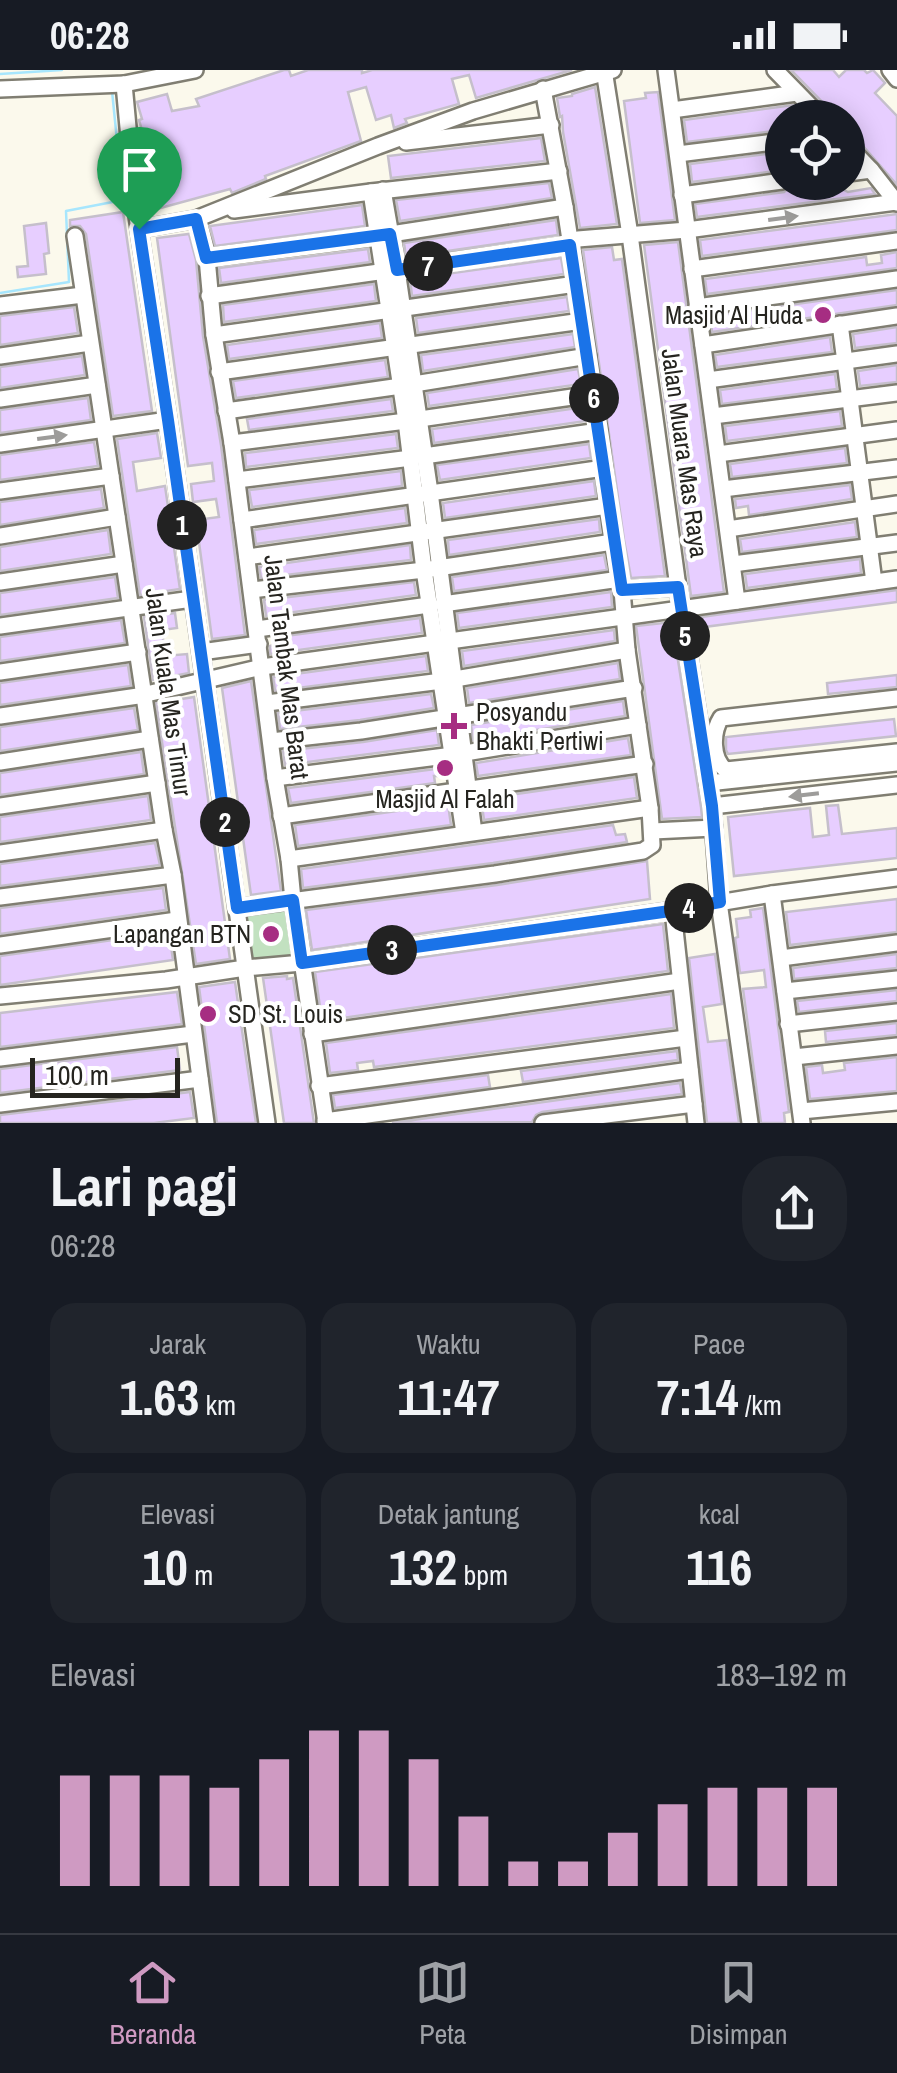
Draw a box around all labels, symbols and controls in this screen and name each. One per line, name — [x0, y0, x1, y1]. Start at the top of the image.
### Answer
text: 06:28 — [50, 10, 130, 61]
map controls — [765, 100, 865, 200]
button: locate — [765, 100, 865, 200]
pin — [97, 127, 182, 230]
icon: arrive — [112, 142, 167, 197]
one-way arrow — [768, 209, 800, 225]
pin: 7 — [403, 241, 453, 291]
text: 7 — [422, 247, 434, 285]
place label: Masjid Al Huda — [665, 298, 804, 332]
marker: Masjid Al Huda — [812, 304, 834, 326]
street label: Jalan Muara Mas Raya — [653, 346, 717, 560]
pin: 6 — [569, 373, 619, 423]
text: 6 — [588, 379, 600, 417]
one-way arrow — [37, 428, 68, 444]
pin: 1 — [157, 500, 207, 550]
text: 1 — [176, 506, 188, 544]
street label: Jalan Tambak Mas Barat — [256, 553, 318, 781]
street label: Jalan Kuala Mas Timur — [138, 586, 200, 799]
pin: 5 — [660, 611, 710, 661]
text: 5 — [679, 617, 691, 655]
place label: Posyandu Bhakti Pertiwi — [476, 695, 604, 758]
marker: Posyandu Bhakti Pertiwi — [441, 713, 467, 739]
marker: Masjid Al Falah — [434, 757, 456, 779]
place label: Masjid Al Falah — [375, 782, 515, 816]
one-way arrow — [788, 787, 820, 803]
pin: 2 — [200, 797, 250, 847]
text: 2 — [219, 803, 231, 841]
pin: 4 — [664, 883, 714, 933]
text: 4 — [683, 889, 695, 927]
place label: Lapangan BTN — [113, 917, 251, 951]
marker: Lapangan BTN — [260, 923, 282, 945]
pin: 3 — [367, 925, 417, 975]
text: 3 — [386, 931, 398, 969]
place label: SD St. Louis — [228, 997, 343, 1031]
marker: SD St. Louis — [197, 1003, 219, 1025]
scale bar — [30, 1053, 180, 1098]
text: 100 m — [45, 1056, 109, 1094]
text: Lari pagi — [50, 1149, 238, 1223]
button: share — [742, 1156, 847, 1261]
text: 06:28 — [50, 1224, 116, 1267]
text: Jarak — [150, 1325, 206, 1363]
text: Waktu — [416, 1325, 481, 1363]
text: Pace — [693, 1325, 745, 1363]
text: 1.63 — [119, 1363, 199, 1431]
text: 11:47 — [397, 1363, 500, 1431]
text: 7:14 — [656, 1363, 739, 1431]
text: km — [199, 1386, 236, 1424]
text: /km — [739, 1386, 782, 1424]
text: Elevasi — [140, 1495, 215, 1533]
text: Detak jantung — [378, 1495, 519, 1533]
text: kcal — [699, 1495, 740, 1533]
text: 10 — [142, 1533, 188, 1601]
text: 132 — [389, 1533, 457, 1601]
text: 116 — [686, 1533, 752, 1601]
text: m — [188, 1556, 213, 1594]
text: bpm — [457, 1556, 508, 1594]
text: Elevasi — [50, 1653, 136, 1696]
text: 183–192 m — [716, 1653, 847, 1696]
tab: Beranda — [109, 1955, 196, 2053]
tab: Peta — [415, 1955, 470, 2053]
tab: Disimpan — [689, 1955, 788, 2053]

